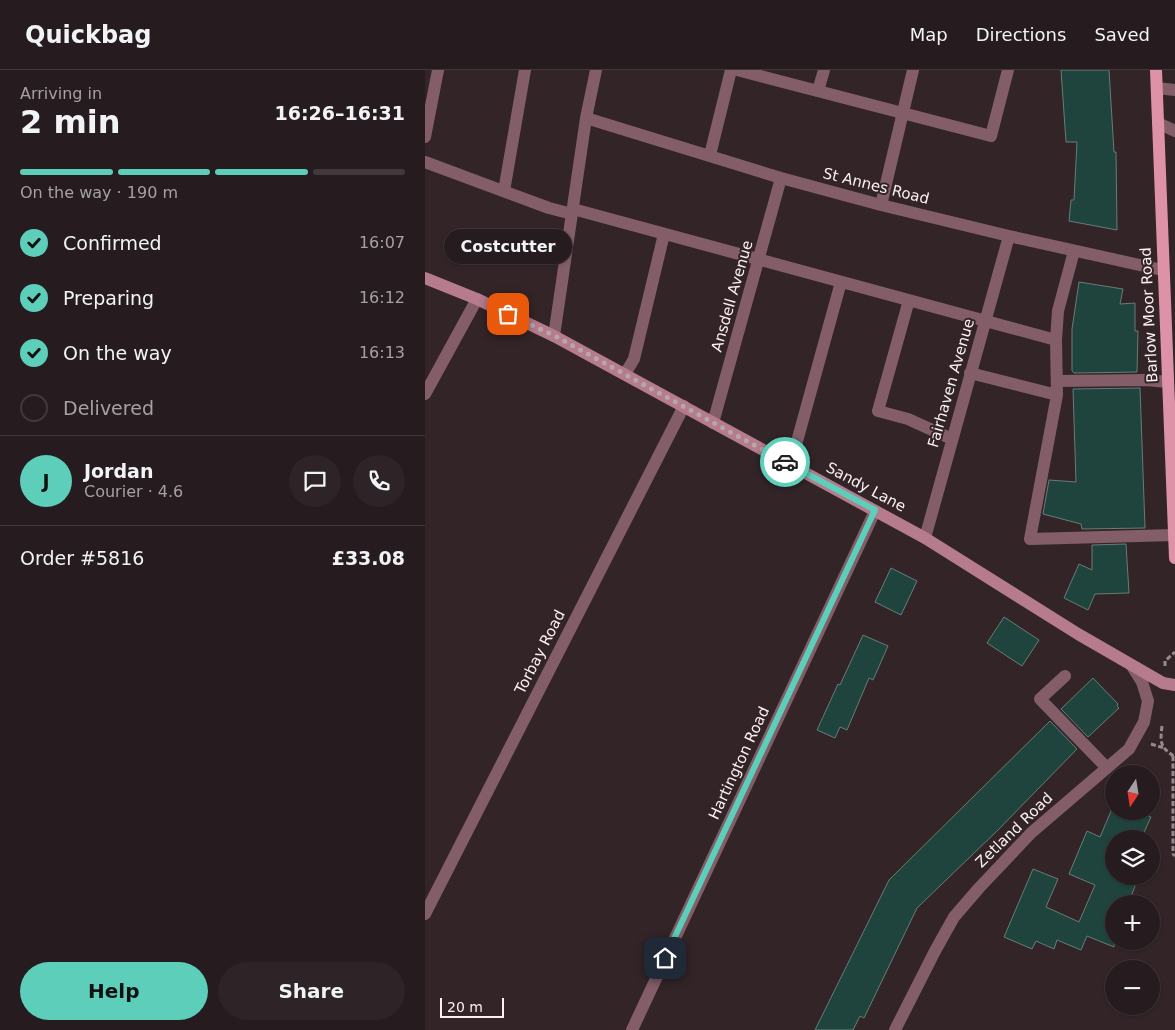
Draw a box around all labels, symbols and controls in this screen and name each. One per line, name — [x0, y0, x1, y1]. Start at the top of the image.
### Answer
text: Quickbag — [25, 21, 151, 49]
text: Map — [910, 24, 948, 45]
text: Directions — [976, 24, 1066, 45]
text: Saved — [1094, 24, 1150, 45]
text: Arriving in — [20, 84, 102, 103]
text: 16:26–16:31 — [275, 102, 405, 124]
text: 2 min — [20, 103, 121, 141]
street label: St Annes Road — [821, 164, 931, 208]
text: On the way · 190 m — [20, 183, 178, 202]
icon: check — [20, 229, 48, 257]
callout: Costcutter — [444, 229, 572, 264]
text: Confirmed — [63, 232, 162, 254]
text: 16:07 — [359, 233, 405, 252]
text: Costcutter — [461, 237, 555, 256]
street label: Ansdell Avenue — [707, 238, 757, 354]
street label: Barlow Moor Road — [1136, 247, 1162, 383]
icon: check — [20, 284, 48, 312]
text: Preparing — [63, 287, 154, 309]
text: 16:12 — [359, 288, 405, 307]
pin — [487, 293, 529, 335]
icon: bag — [494, 300, 522, 328]
street label: Fairhaven Avenue — [924, 316, 978, 450]
icon: check — [20, 339, 48, 367]
text: On the way — [63, 342, 172, 364]
text: 16:13 — [359, 343, 405, 362]
text: Delivered — [63, 397, 154, 419]
courier — [760, 437, 810, 487]
icon: car — [771, 448, 799, 476]
button: chat — [289, 455, 341, 507]
button: phone — [353, 455, 405, 507]
street label: Sandy Lane — [823, 458, 909, 516]
text: Jordan — [84, 460, 153, 482]
text: J — [42, 470, 50, 492]
text: Courier · 4.6 — [84, 482, 183, 501]
text: Order #5816 — [20, 547, 144, 569]
text: £33.08 — [332, 547, 405, 569]
street label: Torbay Road — [511, 607, 569, 698]
street label: Hartington Road — [705, 704, 773, 822]
north arrow — [1105, 765, 1160, 820]
map controls — [1105, 765, 1160, 1015]
street label: Zetland Road — [972, 789, 1056, 871]
button: layers — [1105, 830, 1160, 885]
button: + — [1105, 895, 1160, 950]
pin — [644, 937, 686, 979]
icon: home — [651, 944, 679, 972]
button: − — [1105, 960, 1160, 1015]
button: Help — [20, 962, 208, 1020]
button: Share — [218, 962, 405, 1020]
scale bar — [440, 995, 504, 1018]
text: 20 m — [447, 999, 483, 1015]

